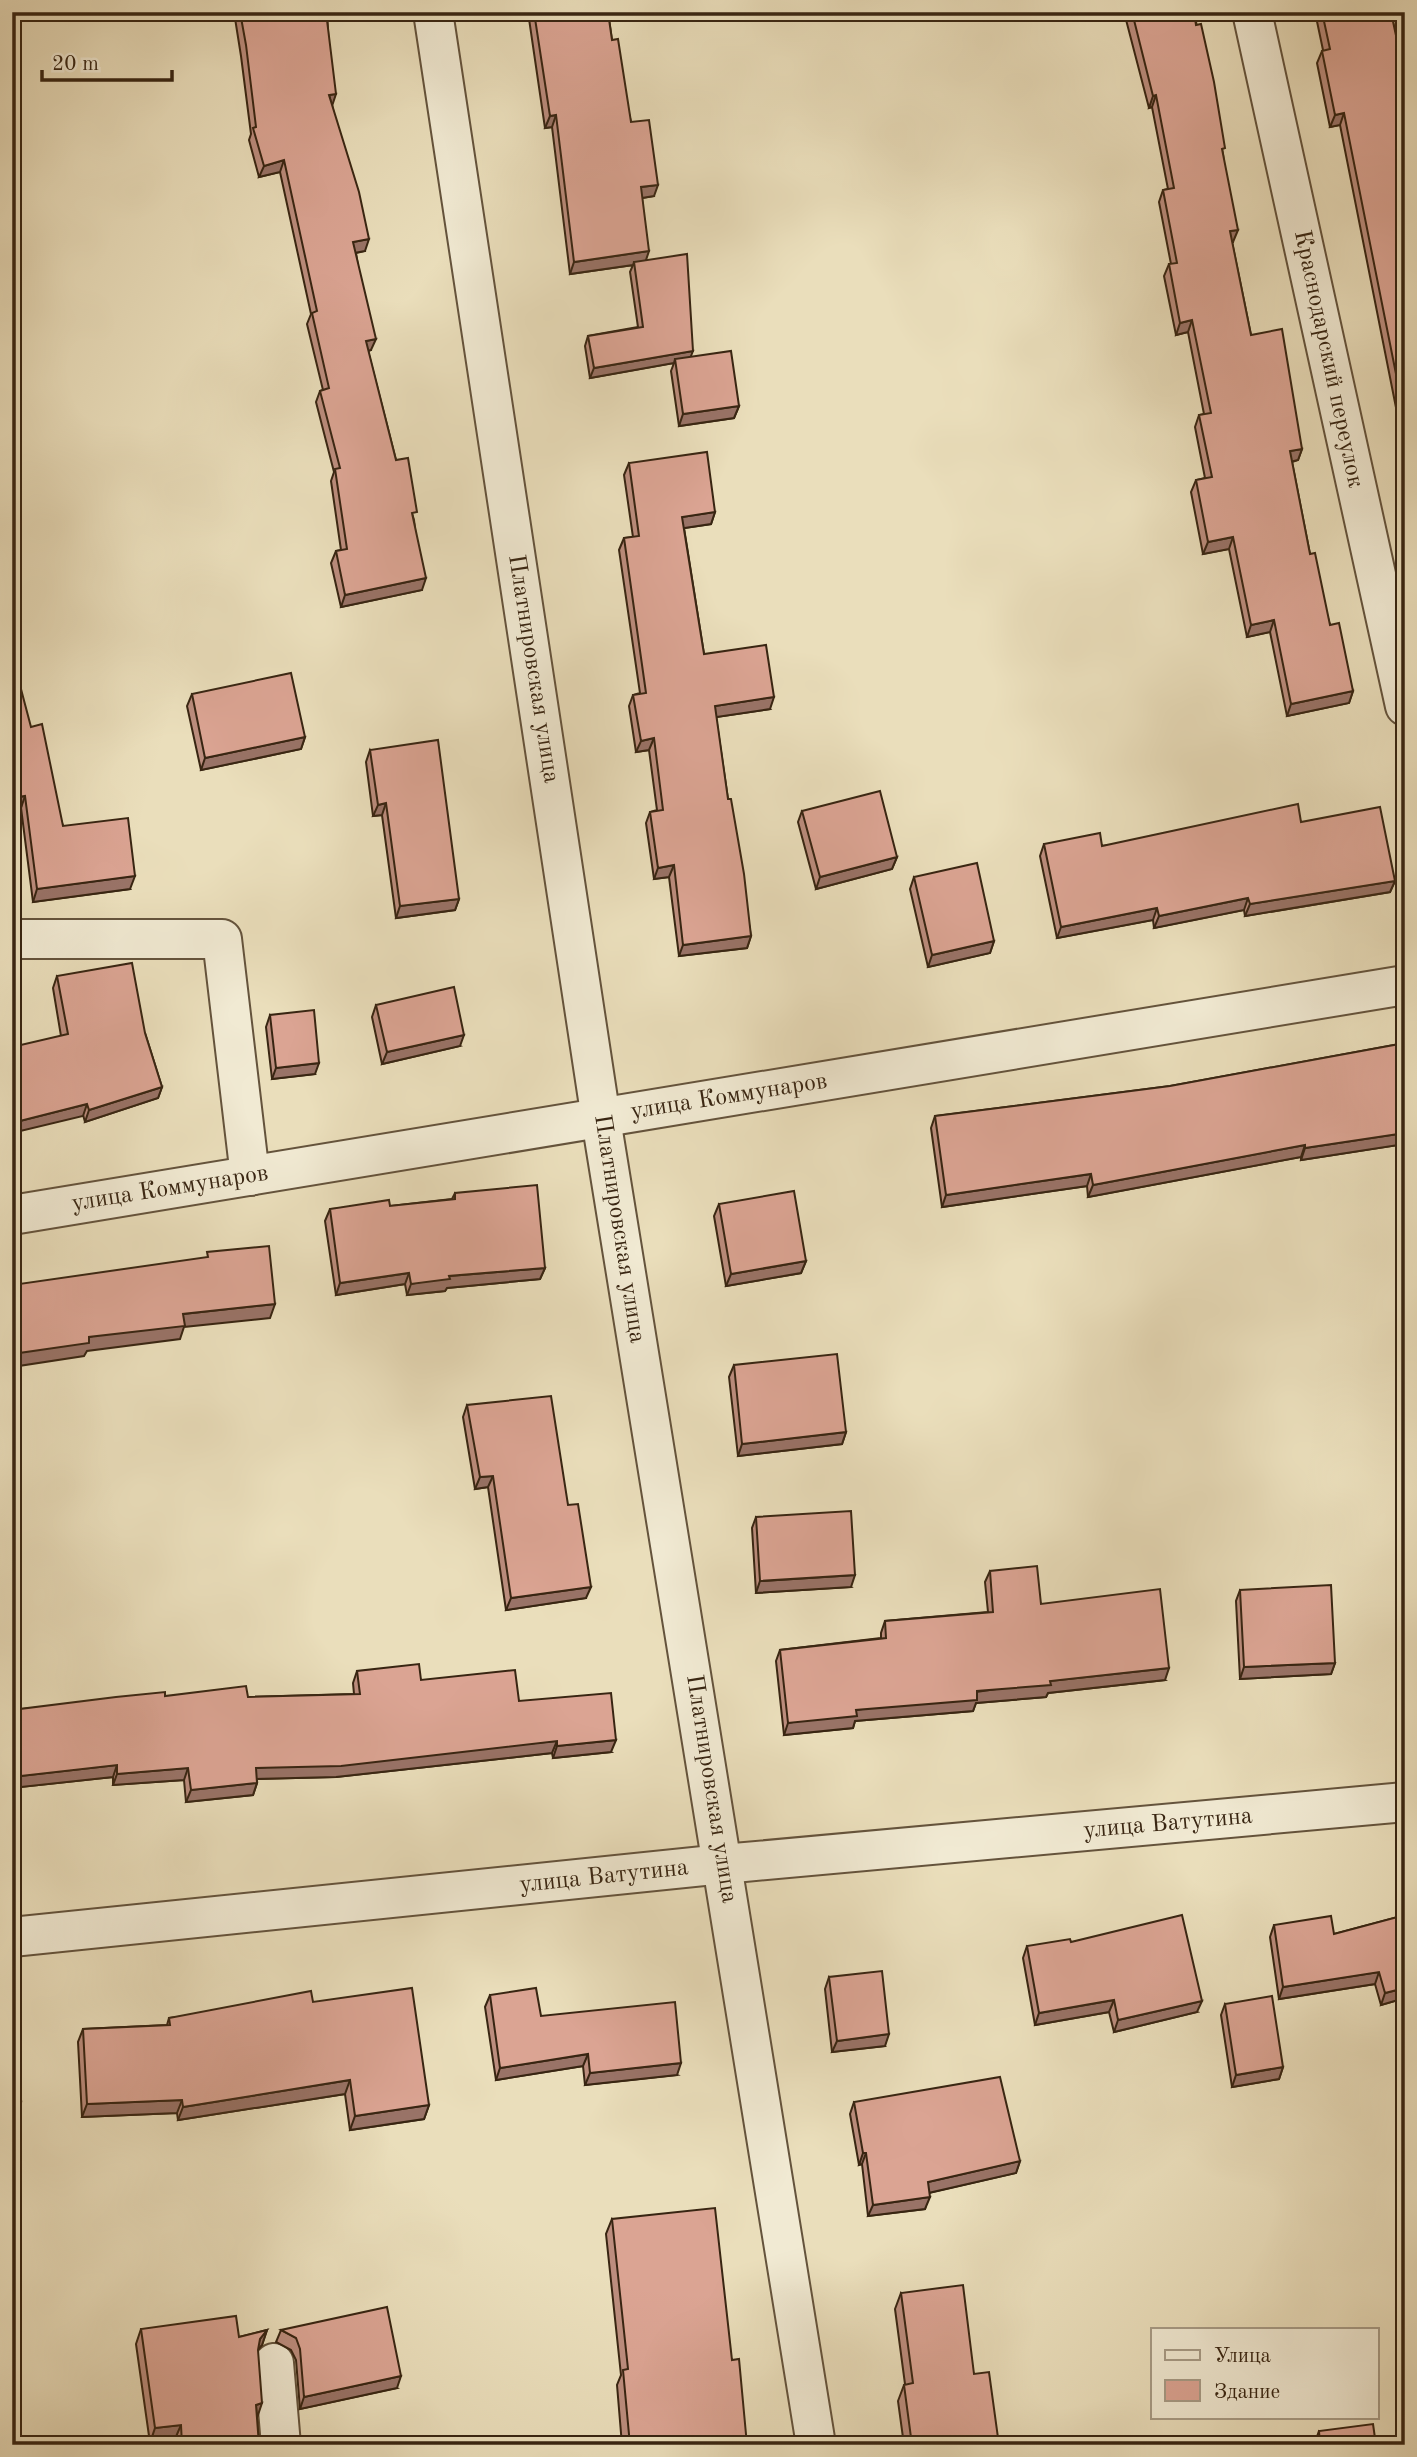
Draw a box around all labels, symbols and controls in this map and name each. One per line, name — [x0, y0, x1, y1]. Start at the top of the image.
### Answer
scale bar — [42, 38, 172, 82]
text: 20 m — [52, 54, 99, 75]
street label: Краснодарский переулок — [1289, 228, 1367, 490]
street label: Платнировская улица — [503, 553, 563, 785]
street label: улица Коммунаров — [629, 1070, 829, 1124]
street label: Платнировская улица — [589, 1113, 649, 1345]
street label: улица Коммунаров — [70, 1162, 270, 1216]
street label: Платнировская улица — [681, 1673, 741, 1905]
street label: улица Ватутина — [1082, 1805, 1254, 1843]
street label: улица Ватутина — [518, 1856, 690, 1898]
legend — [1151, 2328, 1378, 2418]
text: Улица — [1214, 2346, 1271, 2367]
text: Здание — [1214, 2382, 1280, 2403]

